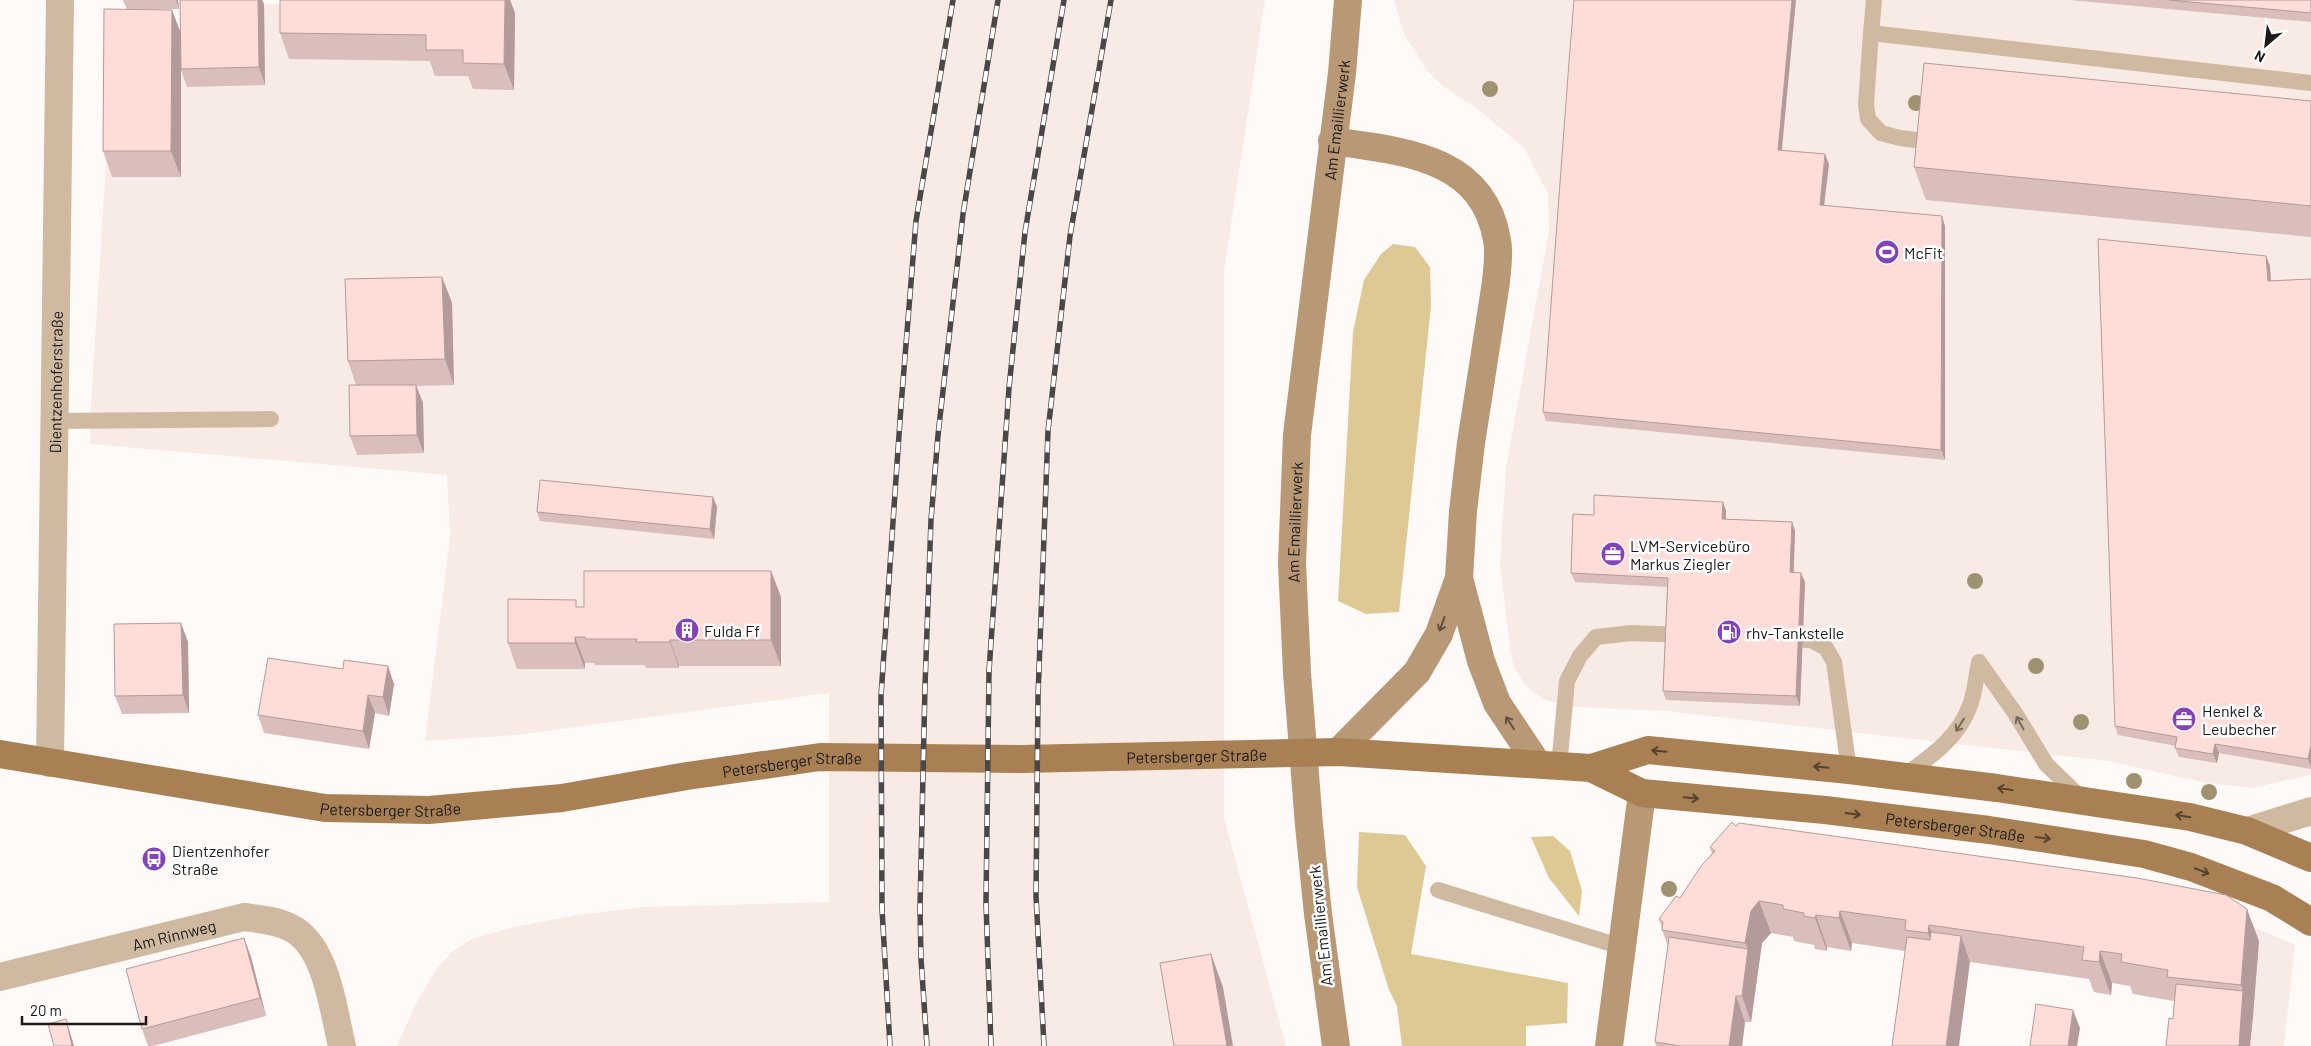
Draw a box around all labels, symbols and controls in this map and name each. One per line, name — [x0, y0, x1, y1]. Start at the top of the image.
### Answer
north arrow — [2241, 20, 2291, 70]
text: N — [2252, 47, 2268, 67]
street label: Am Emaillierwerk — [1319, 59, 1353, 181]
sports icon: McFit — [1874, 239, 1900, 265]
place label: McFit — [1904, 243, 1943, 262]
street label: Dientzenhoferstraße — [45, 311, 65, 453]
street label: Am Emaillierwerk — [1282, 461, 1305, 583]
place label: LVM-Servicebüro Markus Ziegler — [1630, 536, 1750, 573]
office icon: LVM-Servicebüro Markus Ziegler — [1600, 541, 1626, 567]
one-way arrow — [1437, 616, 1446, 631]
building icon: Fulda Ff — [674, 617, 700, 643]
fuel station icon: rhv-Tankstelle — [1716, 619, 1742, 645]
place label: Fulda Ff — [704, 621, 760, 640]
place label: rhv-Tankstelle — [1746, 623, 1844, 642]
place label: Henkel & Leubecher — [2202, 701, 2277, 738]
office icon: Henkel & Leubecher — [2171, 706, 2197, 732]
one-way arrow — [1505, 716, 1515, 730]
one-way arrow — [2015, 716, 2024, 731]
one-way arrow — [1955, 718, 1965, 732]
street label: Petersberger Straße — [1126, 744, 1267, 766]
street label: Petersberger Straße — [721, 747, 862, 780]
one-way arrow — [1652, 747, 1668, 756]
one-way arrow — [1813, 762, 1829, 772]
one-way arrow — [1997, 784, 2013, 794]
one-way arrow — [1683, 793, 1699, 802]
street label: Petersberger Straße — [319, 798, 462, 820]
street label: Petersberger Straße — [1884, 808, 2027, 845]
one-way arrow — [1844, 809, 1860, 819]
one-way arrow — [2175, 810, 2191, 820]
one-way arrow — [2035, 833, 2051, 843]
place label: Dientzenhofer Straße — [172, 841, 270, 878]
bus stop icon: Dientzenhofer Straße — [141, 846, 167, 872]
street label: Am Emaillierwerk — [1304, 865, 1336, 987]
one-way arrow — [2194, 867, 2209, 876]
street label: Am Rinnweg — [130, 915, 218, 954]
scale bar — [22, 994, 146, 1026]
text: 20 m — [30, 1001, 62, 1019]

